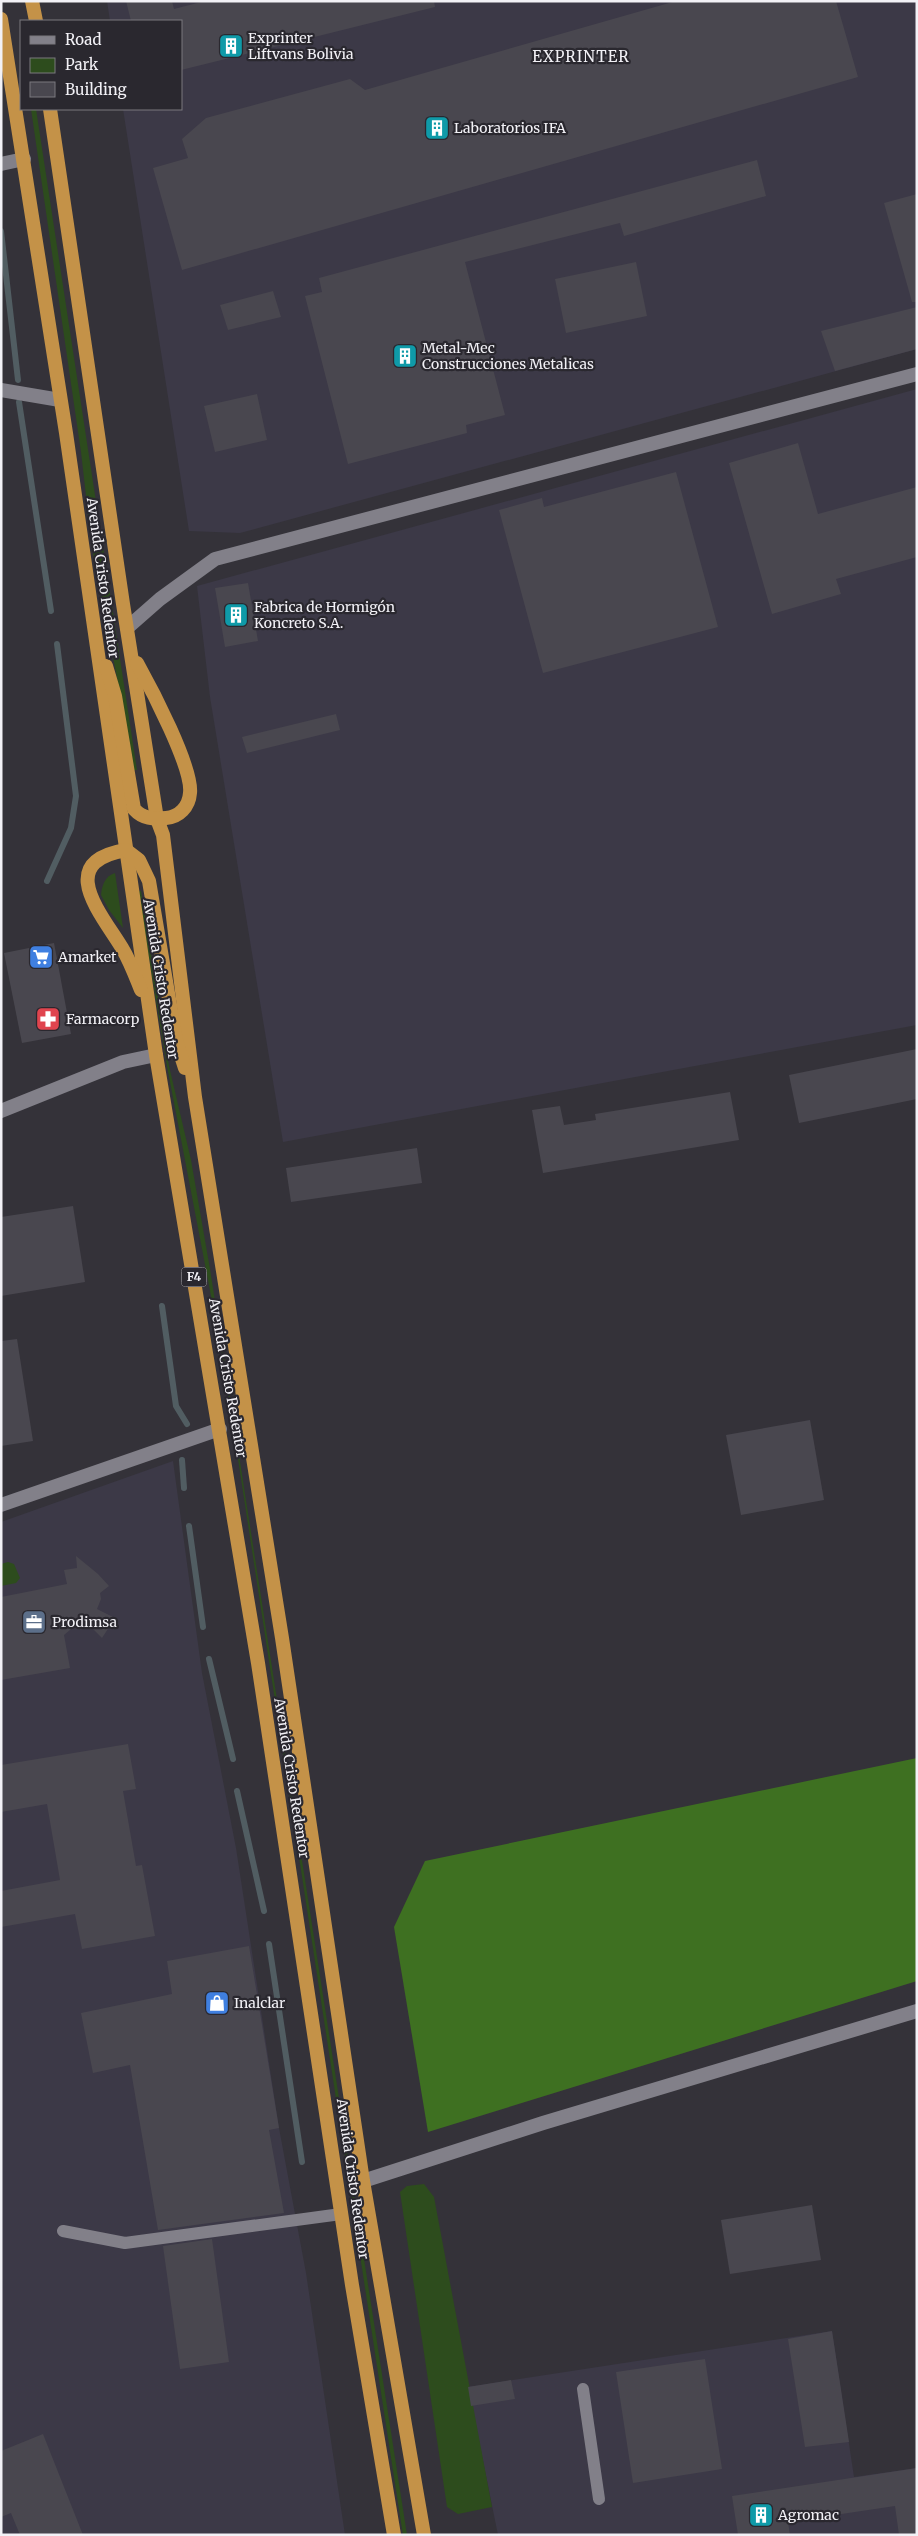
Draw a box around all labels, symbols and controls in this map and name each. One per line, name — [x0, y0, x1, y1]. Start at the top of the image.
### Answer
legend — [20, 20, 182, 110]
place label: Exprinter Liftvans Bolivia — [248, 29, 354, 63]
text: Road — [65, 30, 101, 49]
building icon: Exprinter Liftvans Bolivia — [218, 33, 244, 59]
district label: EXPRINTER — [532, 47, 630, 66]
text: Park — [65, 55, 99, 74]
text: Building — [65, 80, 127, 99]
building icon: Laboratorios IFA — [424, 115, 450, 141]
place label: Laboratorios IFA — [454, 119, 566, 137]
place label: Metal-Mec Construcciones Metalicas — [422, 339, 594, 373]
building icon: Metal-Mec Construcciones Metalicas — [392, 343, 418, 369]
street label: Avenida Cristo Redentor — [83, 495, 123, 660]
place label: Fabrica de Hormigón Koncreto S.A. — [254, 598, 395, 632]
building icon: Fabrica de Hormigón Koncreto S.A. — [223, 602, 249, 628]
street label: Avenida Cristo Redentor — [139, 896, 183, 1061]
supermarket icon: Amarket — [28, 944, 54, 970]
place label: Amarket — [57, 948, 117, 966]
pharmacy icon: Farmacorp — [35, 1006, 61, 1032]
place label: Farmacorp — [66, 1010, 140, 1028]
road number: F4 — [182, 1268, 206, 1286]
street label: Avenida Cristo Redentor — [205, 1296, 251, 1459]
office icon: Prodimsa — [21, 1609, 47, 1635]
place label: Prodimsa — [52, 1613, 117, 1631]
street label: Avenida Cristo Redentor — [270, 1695, 314, 1860]
shop icon: Inalclar — [204, 1990, 230, 2016]
place label: Inalclar — [234, 1994, 285, 2012]
street label: Avenida Cristo Redentor — [333, 2096, 373, 2261]
building icon: Agromac — [748, 2502, 774, 2528]
place label: Agromac — [777, 2506, 839, 2524]

